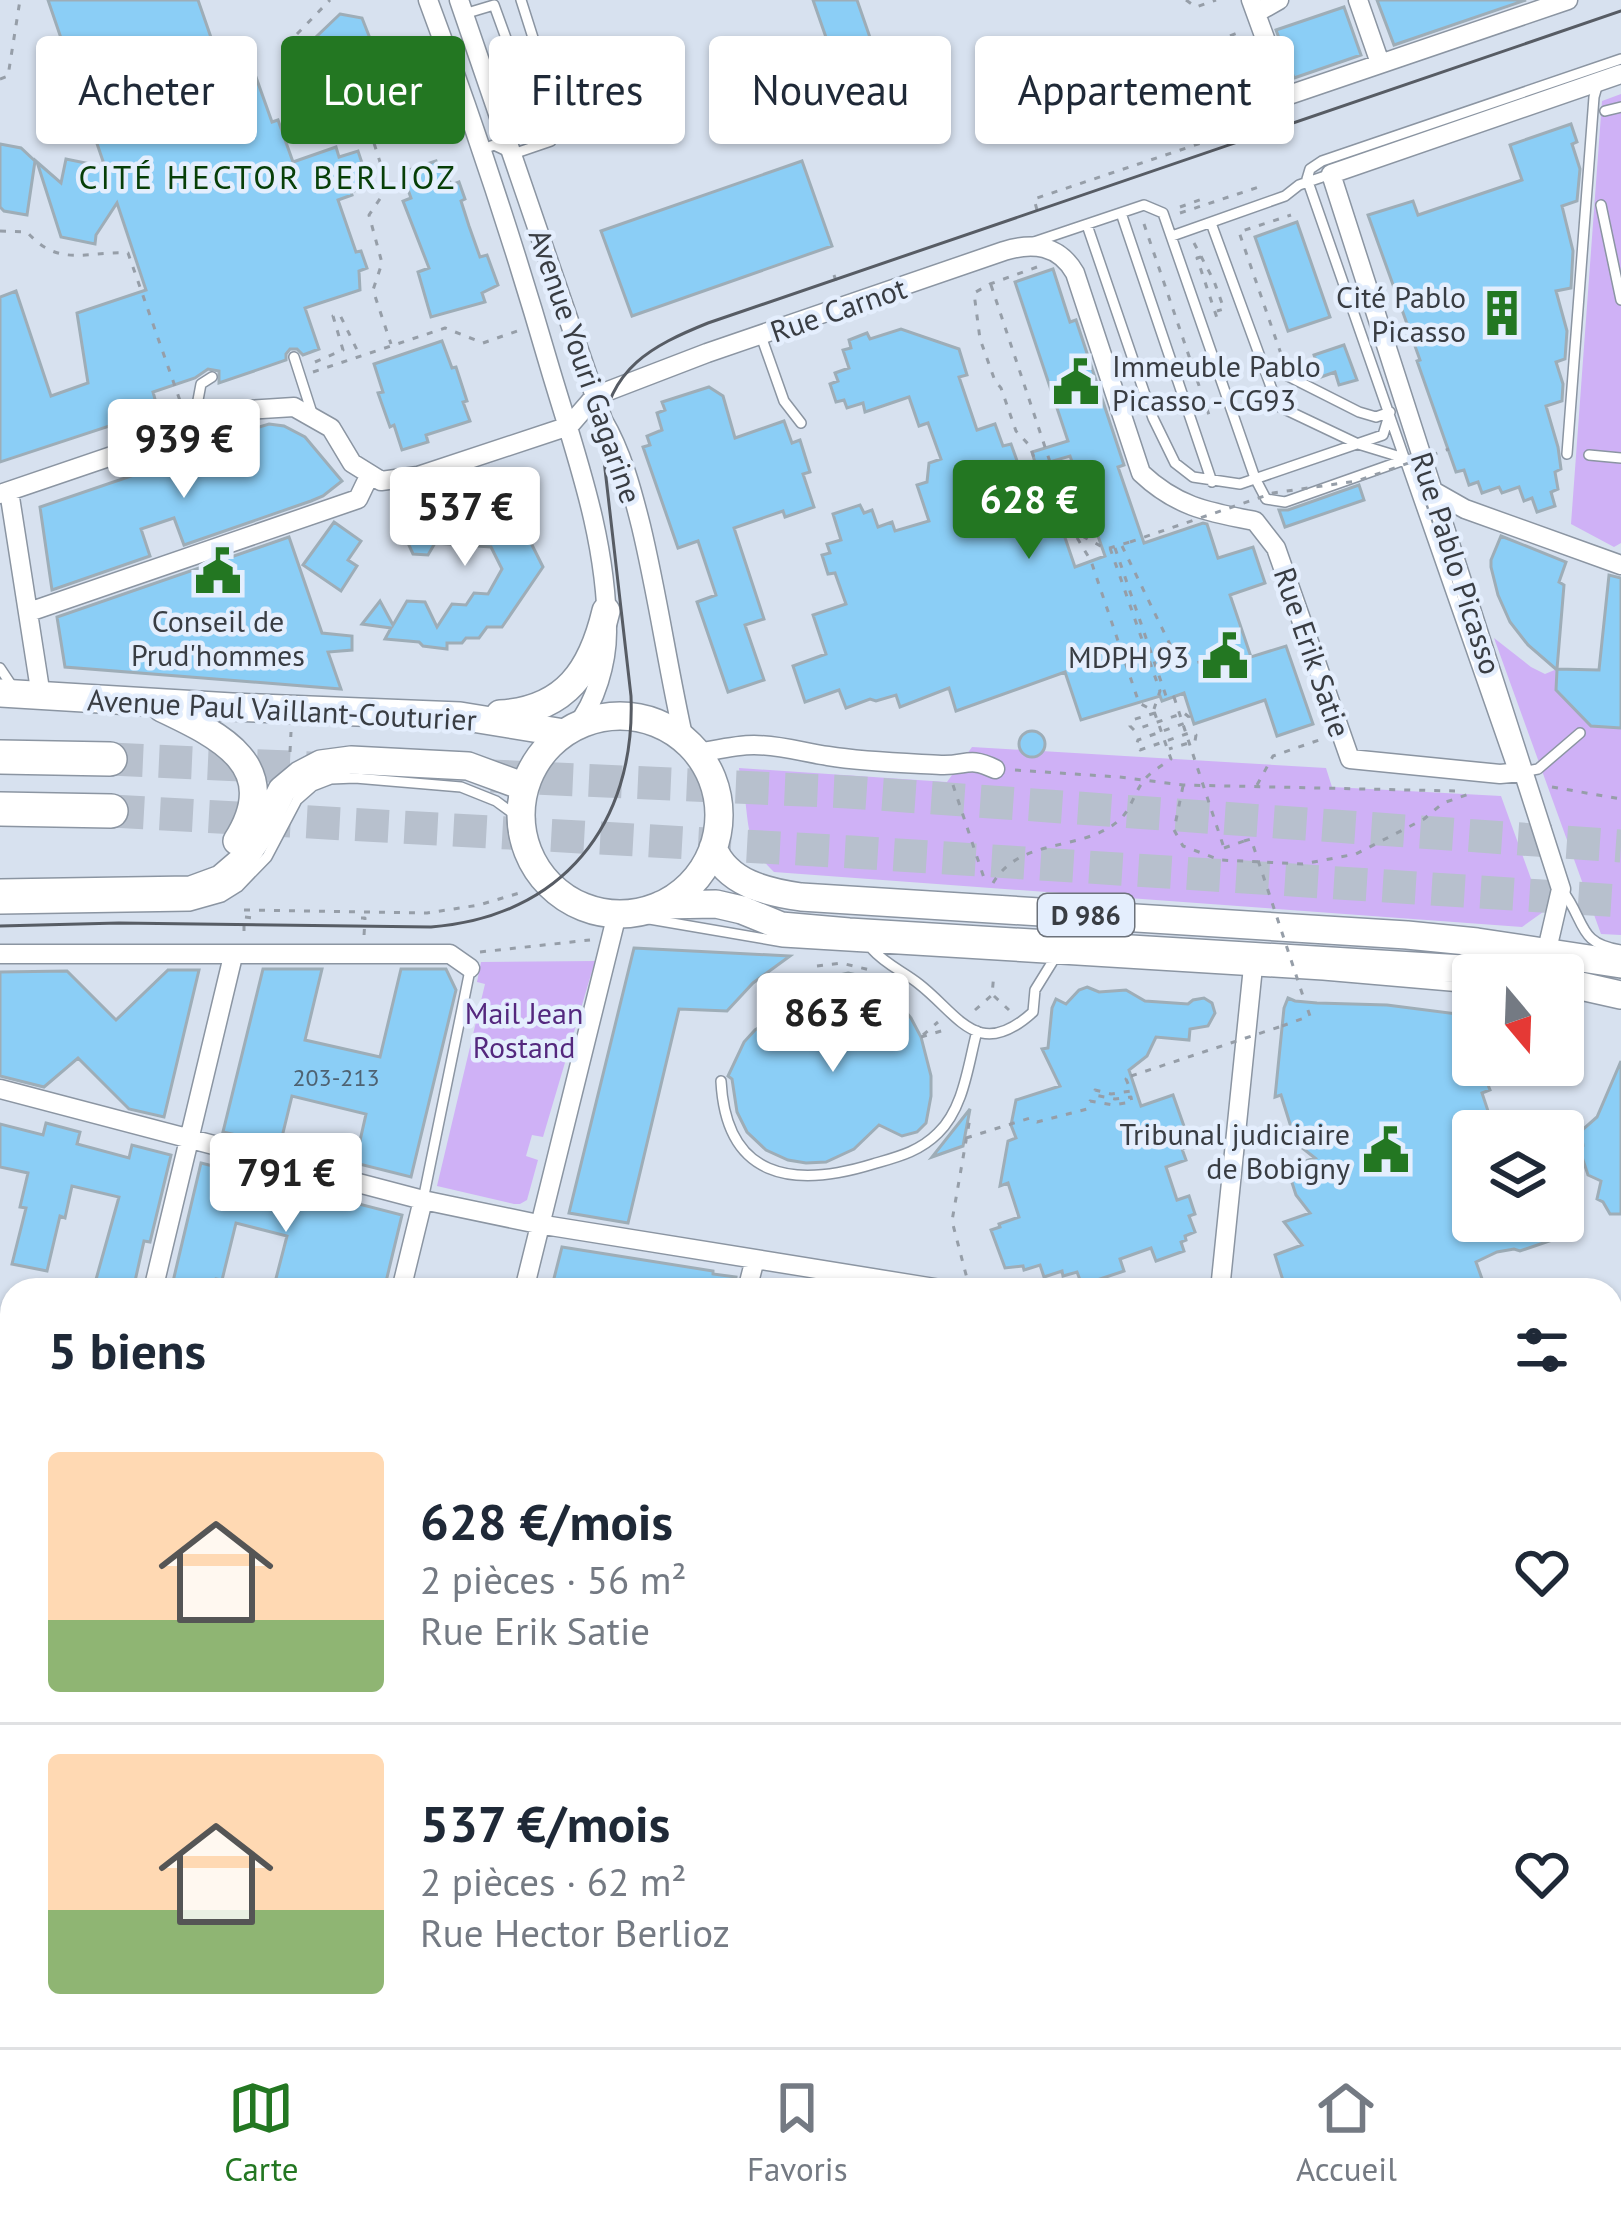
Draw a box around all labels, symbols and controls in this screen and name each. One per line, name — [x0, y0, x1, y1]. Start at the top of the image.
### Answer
chip: Acheter — [36, 36, 257, 144]
chip: Louer — [281, 36, 465, 144]
chip: Filtres — [489, 36, 685, 144]
chip: Nouveau — [709, 36, 951, 144]
chip: Appartement — [975, 36, 1294, 144]
district label: CITÉ HECTOR BERLIOZ — [79, 155, 457, 198]
street label: Avenue Youri Gagarine — [521, 224, 651, 508]
street label: Rue Carnot — [765, 268, 911, 350]
place label: Cité Pablo Picasso — [1336, 277, 1466, 350]
building icon: Cité Pablo Picasso — [1477, 288, 1527, 338]
place label: Immeuble Pablo Picasso - CG93 — [1112, 346, 1321, 419]
public building icon: Immeuble Pablo Picasso - CG93 — [1051, 357, 1101, 407]
pin: 939 € — [100, 399, 268, 501]
text: 939 € — [135, 412, 233, 463]
street label: Rue Pablo Picasso — [1403, 447, 1511, 679]
pin: 628 € — [945, 460, 1113, 562]
pin: 537 € — [381, 467, 549, 569]
text: 628 € — [980, 473, 1078, 524]
text: 537 € — [417, 480, 513, 531]
public building icon: Conseil de Prud'hommes — [193, 546, 243, 596]
street label: Rue Erik Satie — [1266, 562, 1360, 742]
place label: Conseil de Prud'hommes — [131, 601, 305, 674]
public building icon: MDPH 93 — [1200, 631, 1250, 681]
place label: MDPH 93 — [1068, 637, 1189, 676]
street label: Avenue Paul Vaillant-Couturier — [86, 679, 478, 739]
road number: D 986 — [1038, 894, 1134, 936]
north arrow — [1452, 954, 1584, 1086]
map controls — [1452, 954, 1584, 1242]
pin: 863 € — [749, 973, 917, 1075]
text: 863 € — [784, 986, 882, 1037]
park label: Mail Jean Rostand — [465, 993, 583, 1066]
house number: 203-213 — [292, 1062, 380, 1093]
button: layers — [1452, 1110, 1584, 1242]
place label: Tribunal judiciaire de Bobigny — [1120, 1114, 1350, 1187]
public building icon: Tribunal judiciaire de Bobigny — [1361, 1125, 1411, 1175]
pin: 791 € — [202, 1133, 370, 1235]
text: 791 € — [237, 1146, 335, 1197]
text: 5 biens — [48, 1317, 206, 1383]
icon: filters — [1509, 1317, 1575, 1383]
text: 628 €/mois — [420, 1488, 673, 1554]
icon: home — [144, 1500, 288, 1644]
icon: heart — [1509, 1539, 1575, 1605]
text: 2 pièces · 56 m² — [420, 1554, 687, 1605]
text: Rue Erik Satie — [420, 1605, 650, 1656]
text: 537 €/mois — [420, 1790, 670, 1856]
icon: home — [144, 1802, 288, 1946]
icon: heart — [1509, 1841, 1575, 1907]
text: 2 pièces · 62 m² — [420, 1856, 687, 1907]
text: Rue Hector Berlioz — [420, 1907, 730, 1958]
tab: Carte — [224, 2075, 299, 2190]
tab: Favoris — [747, 2075, 848, 2190]
tab: Accueil — [1296, 2075, 1397, 2190]

